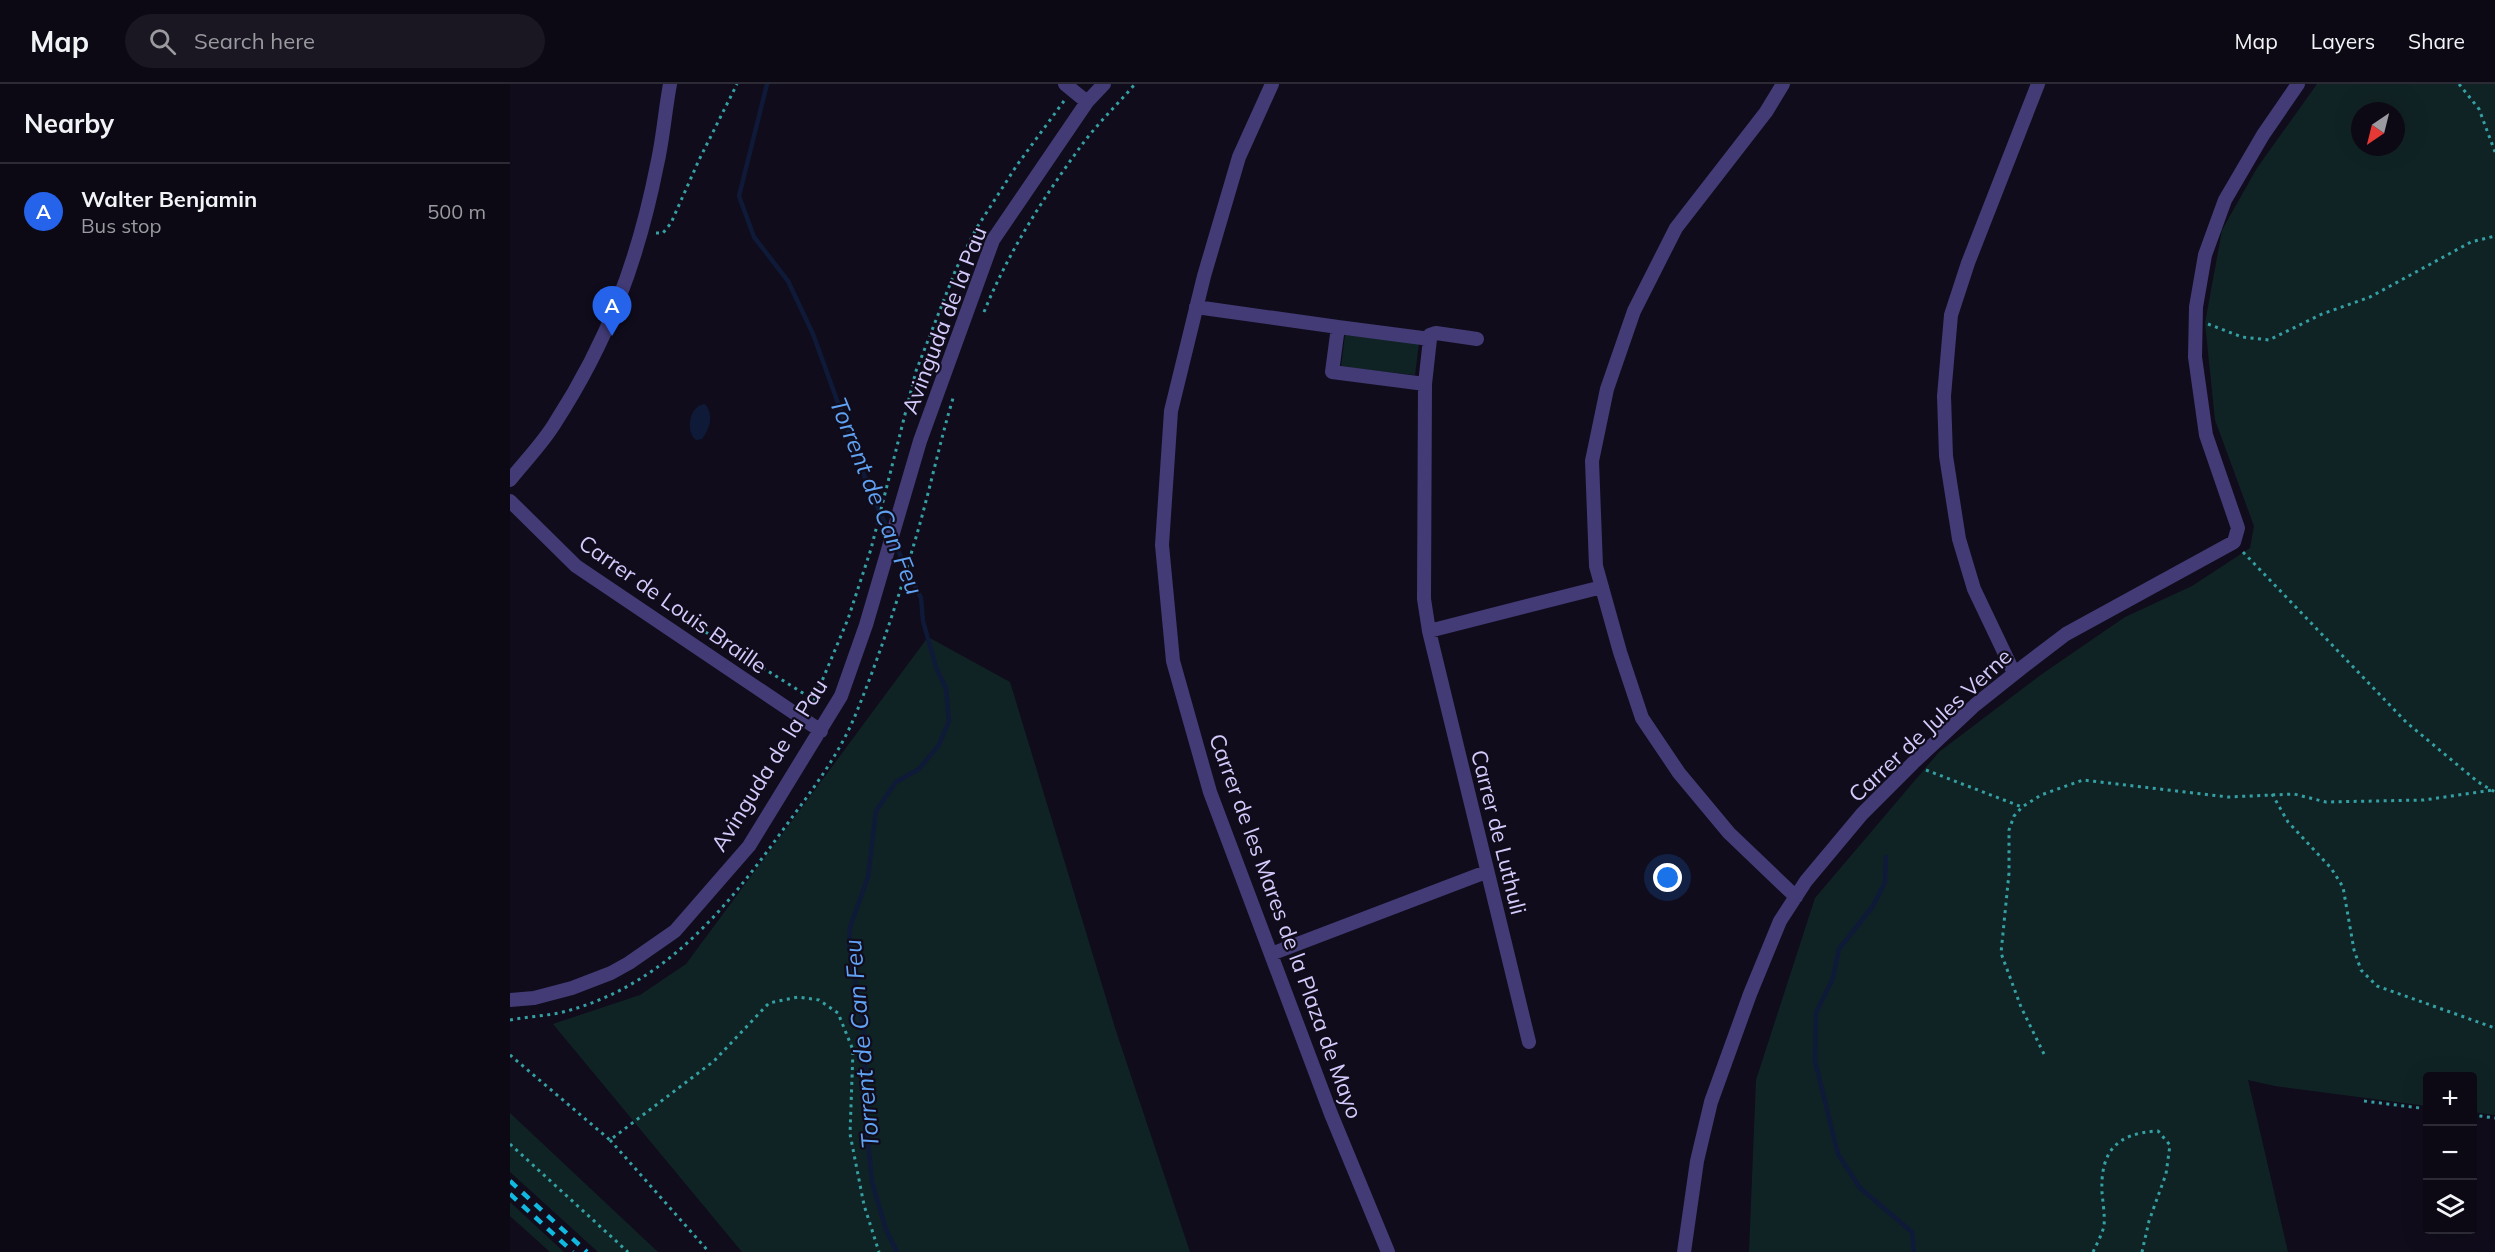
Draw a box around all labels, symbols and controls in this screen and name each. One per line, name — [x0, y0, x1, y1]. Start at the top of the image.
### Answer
search box — [125, 14, 545, 68]
text: Map — [30, 24, 89, 59]
icon: search — [146, 25, 179, 58]
text: Search here — [194, 27, 315, 55]
text: Map — [2235, 28, 2278, 54]
text: Layers — [2311, 28, 2375, 54]
text: Share — [2408, 28, 2465, 54]
north arrow — [2351, 102, 2405, 156]
text: Nearby — [24, 107, 114, 140]
text: Walter Benjamin — [81, 185, 257, 213]
text: A — [36, 199, 51, 224]
text: 500 m — [427, 199, 486, 224]
text: Bus stop — [81, 213, 161, 238]
street label: Avinguda de la Pau — [895, 222, 993, 418]
pin: A — [592, 286, 632, 336]
water label: Torrent de Can Feu — [824, 393, 930, 599]
street label: Carrer de Louis Braille — [574, 529, 772, 679]
street label: Carrer de Jules Verne — [1843, 642, 2017, 808]
street label: Avinguda de la Pau — [705, 674, 833, 856]
street label: Carrer de les Mares de la Plaza de Mayo — [1203, 730, 1369, 1122]
street label: Carrer de Luthuli — [1465, 747, 1533, 917]
your location — [1653, 863, 1682, 892]
water label: Torrent de Can Feu — [837, 938, 885, 1150]
map controls — [2423, 1072, 2477, 1234]
button: + — [2423, 1072, 2477, 1126]
button: − — [2423, 1126, 2477, 1180]
button: layers — [2423, 1180, 2477, 1234]

